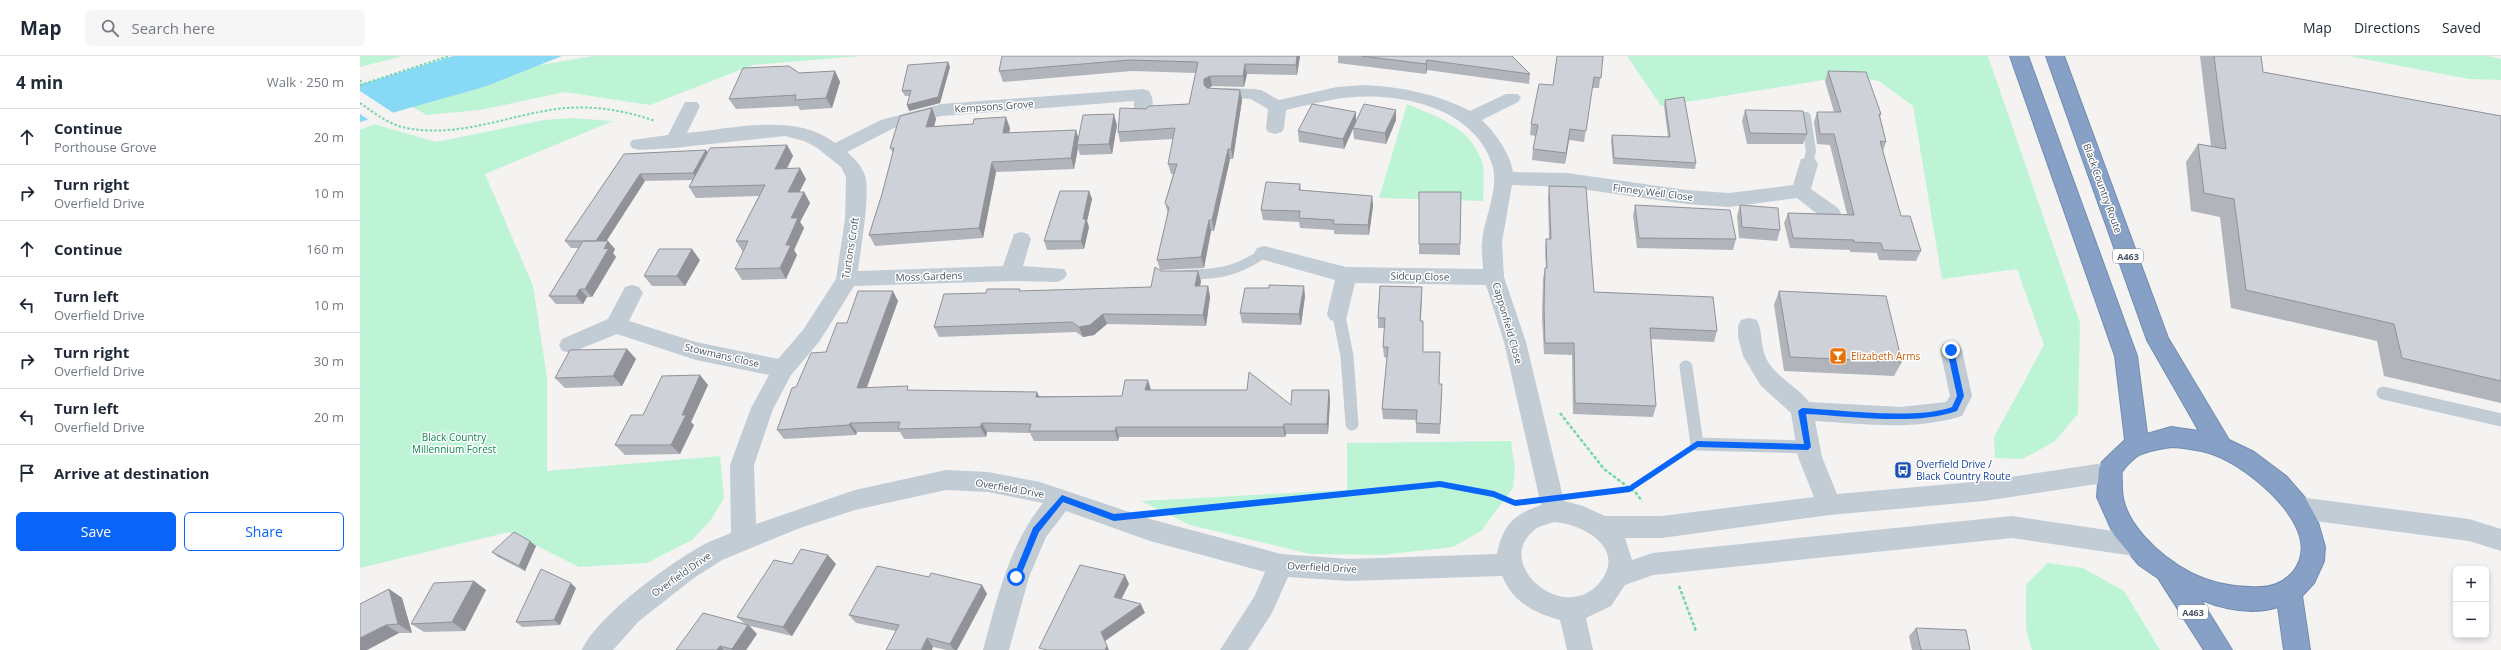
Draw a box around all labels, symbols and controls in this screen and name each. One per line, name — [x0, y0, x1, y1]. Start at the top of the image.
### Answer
search box — [85, 10, 365, 46]
text: Map — [20, 15, 61, 41]
icon: search — [99, 17, 121, 39]
text: Search here — [131, 18, 215, 38]
text: Map — [2303, 18, 2332, 37]
text: Directions — [2354, 18, 2420, 37]
text: Saved — [2442, 18, 2481, 37]
text: 4 min — [16, 71, 63, 94]
text: Walk · 250 m — [267, 73, 344, 91]
street label: Kempsons Grove — [954, 96, 1034, 116]
text: Continue — [54, 118, 122, 138]
icon: ahead — [16, 126, 38, 148]
text: 20 m — [314, 128, 344, 146]
text: Porthouse Grove — [54, 138, 157, 156]
street label: Black Country Route — [2080, 141, 2126, 235]
text: Turn right — [54, 174, 129, 194]
street label: Finney Well Close — [1612, 180, 1694, 204]
icon: right — [16, 182, 38, 204]
text: 10 m — [314, 184, 344, 202]
text: Overfield Drive — [54, 194, 145, 212]
street label: Turtons Croft — [838, 216, 862, 280]
icon: ahead — [16, 238, 38, 260]
text: Continue — [54, 239, 122, 259]
text: 160 m — [306, 240, 344, 258]
road number: A463 — [2113, 249, 2143, 263]
street label: Moss Gardens — [895, 268, 963, 284]
street label: Sidcup Close — [1390, 268, 1450, 284]
street label: Capponfield Close — [1490, 281, 1526, 366]
text: Turn left — [54, 286, 119, 306]
icon: left — [16, 294, 38, 316]
text: 10 m — [314, 296, 344, 314]
text: Overfield Drive — [54, 306, 145, 324]
street label: Stowmans Close — [683, 340, 761, 370]
route end — [1942, 341, 1960, 359]
text: Turn right — [54, 342, 129, 362]
bar icon: Elizabeth Arms — [1828, 346, 1848, 366]
place label: Elizabeth Arms — [1851, 349, 1921, 363]
icon: right — [16, 350, 38, 372]
text: 30 m — [314, 352, 344, 370]
text: Overfield Drive — [54, 362, 145, 380]
text: Turn left — [54, 398, 119, 418]
icon: left — [16, 406, 38, 428]
text: 20 m — [314, 408, 344, 426]
text: Overfield Drive — [54, 418, 145, 436]
park label: Black Country Millennium Forest — [412, 430, 497, 456]
place label: Overfield Drive / Black Country Route — [1916, 457, 2011, 483]
bus stop icon: Overfield Drive / Black Country Route — [1893, 460, 1913, 480]
icon: arrive — [16, 462, 38, 484]
text: Arrive at destination — [54, 463, 209, 483]
street label: Overfield Drive — [974, 475, 1046, 501]
button: Save — [16, 512, 176, 551]
button: Share — [184, 512, 344, 551]
street label: Overfield Drive — [648, 548, 714, 600]
street label: Overfield Drive — [1287, 558, 1358, 576]
map controls — [2453, 566, 2489, 638]
button: + — [2453, 566, 2489, 602]
route start — [1007, 568, 1025, 586]
button: − — [2453, 602, 2489, 638]
road number: A463 — [2178, 605, 2208, 619]

